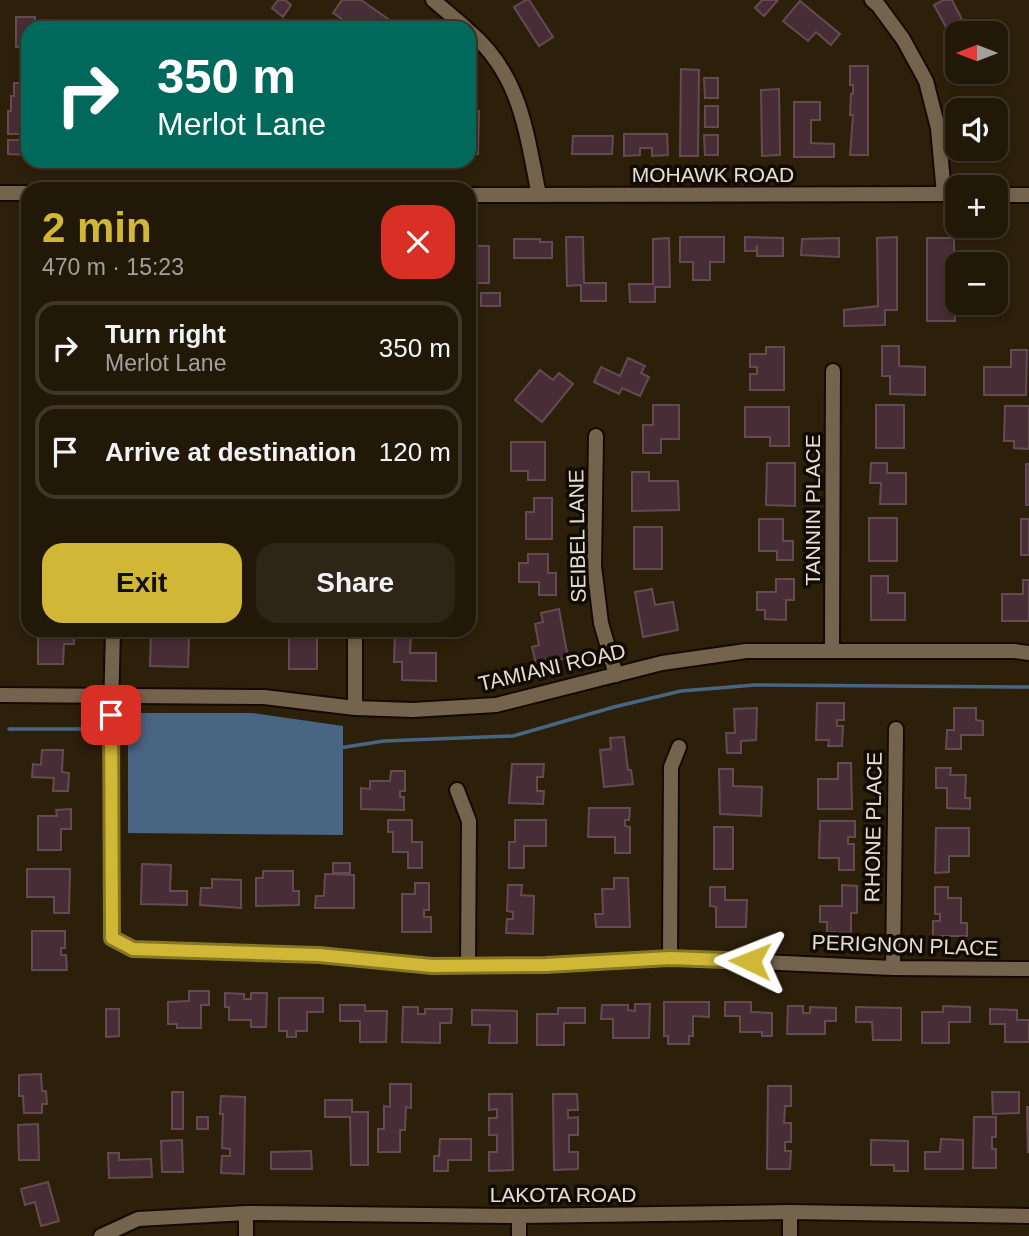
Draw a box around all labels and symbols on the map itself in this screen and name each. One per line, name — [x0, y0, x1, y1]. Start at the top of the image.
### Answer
north arrow — [945, 21, 1008, 84]
street label: MOHAWK ROAD — [632, 163, 794, 186]
street label: TANNIN PLACE — [801, 434, 824, 586]
street label: SEIBEL LANE — [564, 469, 590, 603]
street label: TAMIANI ROAD — [476, 639, 628, 695]
pin — [81, 685, 141, 745]
street label: RHONE PLACE — [860, 752, 886, 902]
position arrow — [713, 924, 787, 998]
street label: PERIGNON PLACE — [811, 930, 999, 960]
street label: LAKOTA ROAD — [490, 1183, 636, 1206]

